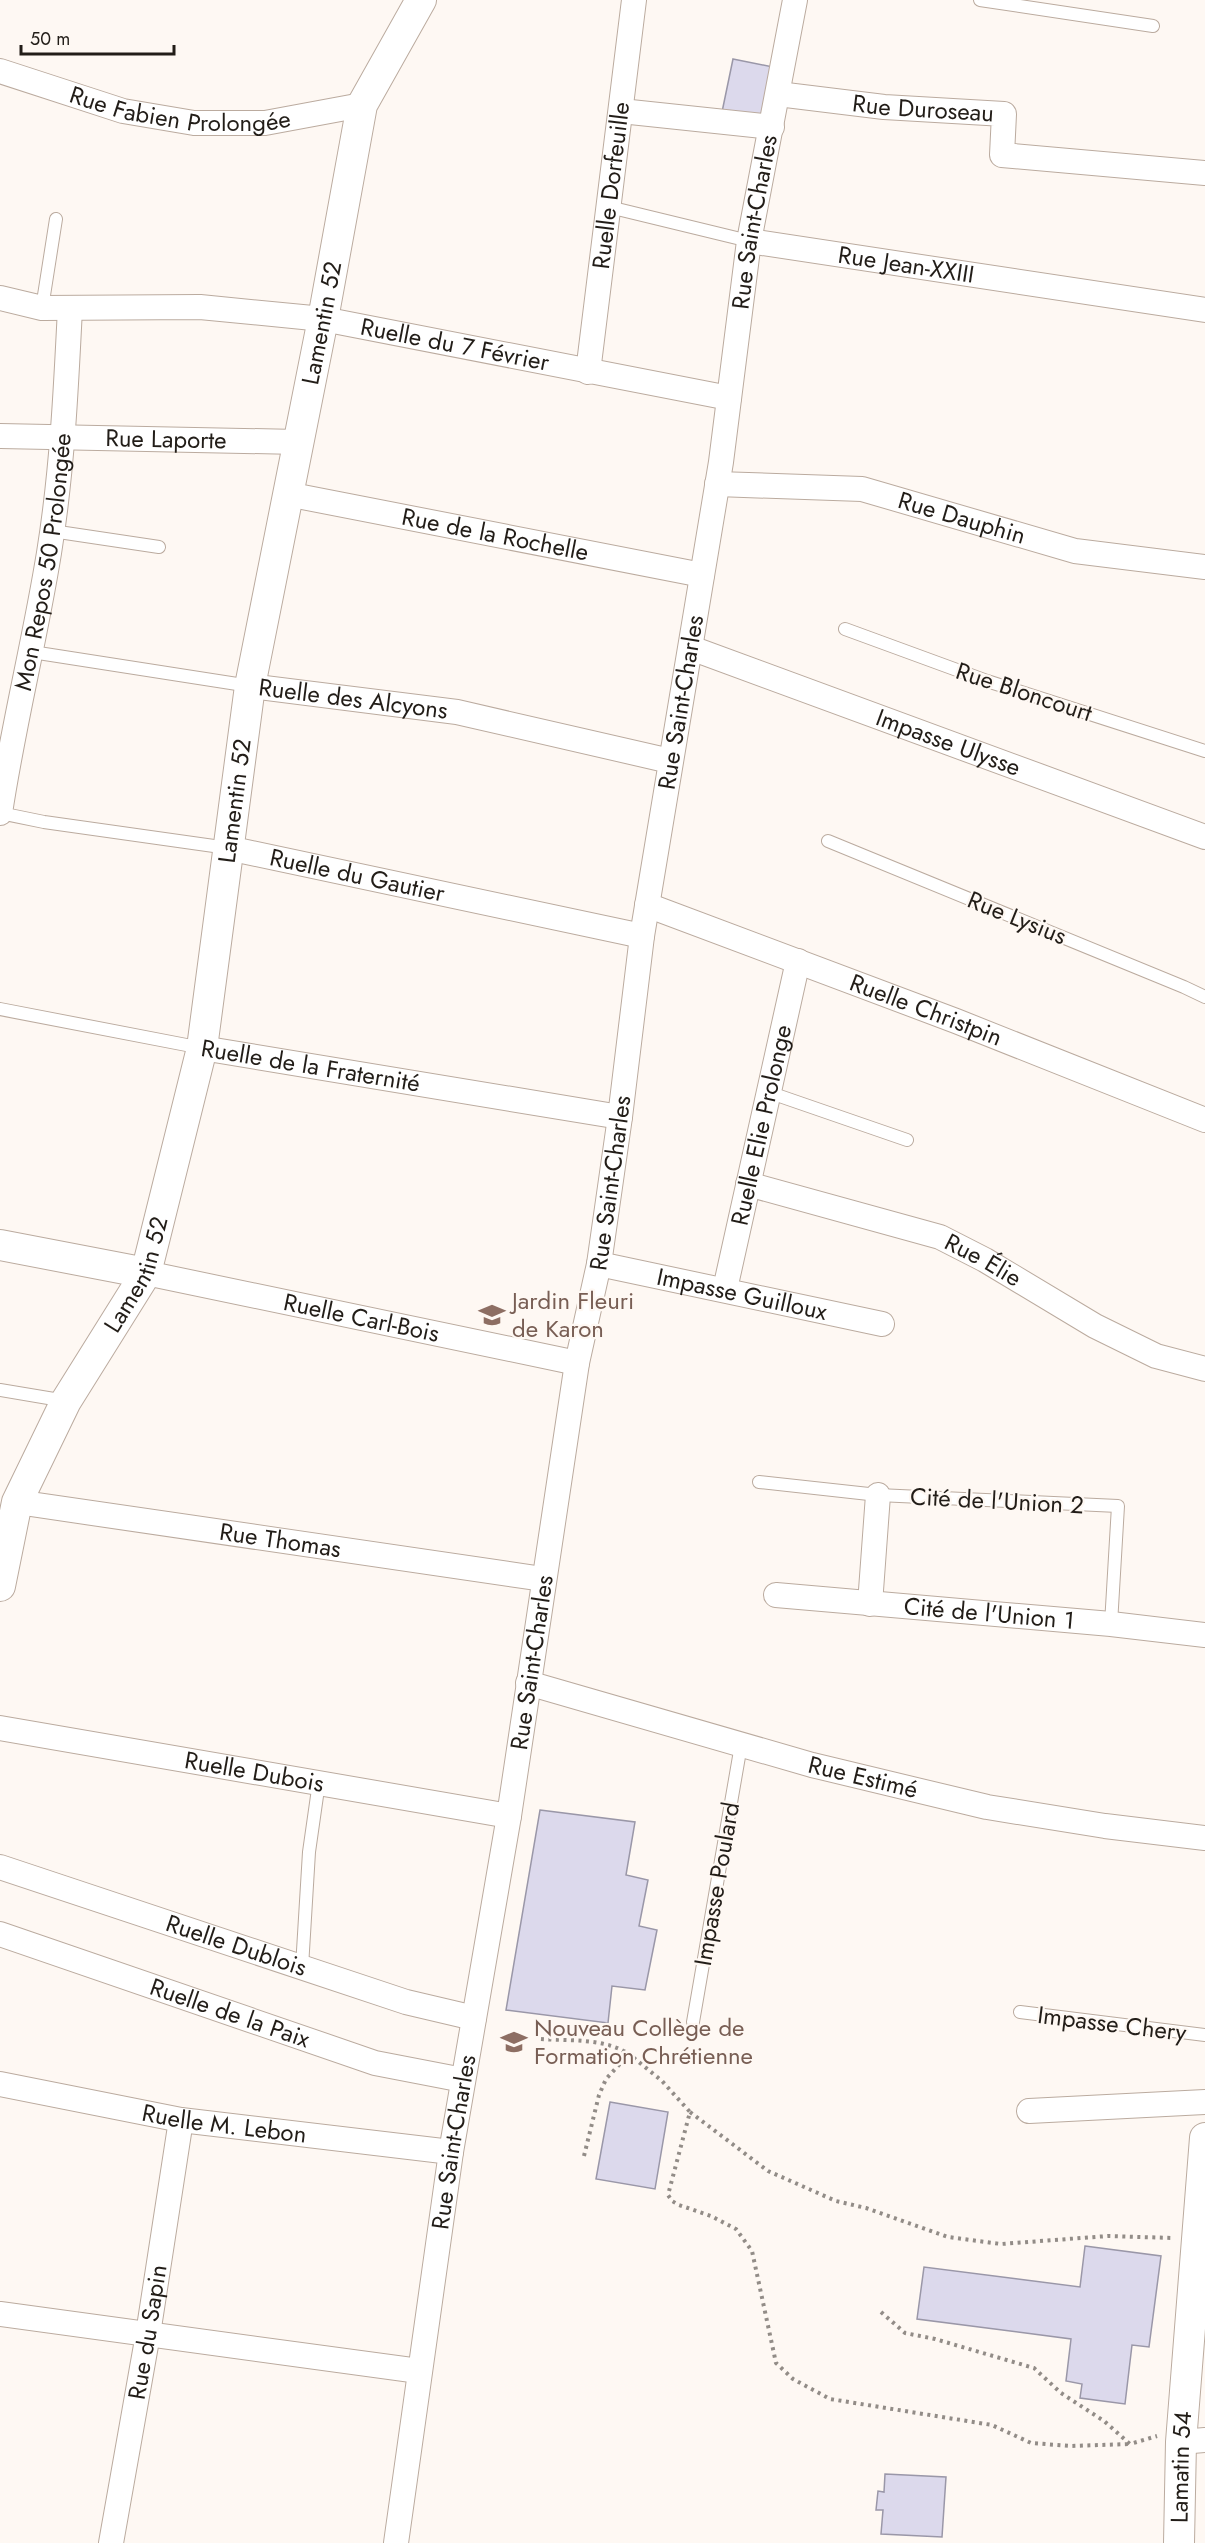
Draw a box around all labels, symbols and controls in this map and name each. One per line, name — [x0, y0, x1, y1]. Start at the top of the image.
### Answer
scale bar — [21, 18, 174, 56]
text: 50 m — [30, 26, 70, 52]
street label: Rue Fabien Prolongée — [65, 77, 293, 141]
street label: Rue Duroseau — [850, 85, 995, 130]
street label: Ruelle Dorfeuille — [583, 100, 638, 271]
street label: Rue Saint-Charles — [723, 132, 786, 311]
street label: Rue Jean-XXIII — [836, 237, 977, 292]
street label: Lamentin 52 — [292, 258, 350, 388]
street label: Ruelle du 7 Février — [357, 309, 553, 380]
street label: Rue Laporte — [105, 420, 227, 458]
street label: Mon Repos 50 Prolongée — [5, 432, 80, 694]
street label: Rue Dauphin — [894, 482, 1030, 553]
street label: Rue de la Rochelle — [399, 499, 592, 569]
street label: Rue Saint-Charles — [649, 612, 712, 792]
street label: Rue Bloncourt — [952, 653, 1097, 730]
street label: Ruelle des Alcyons — [257, 669, 450, 728]
street label: Impasse Ulysse — [871, 699, 1026, 785]
street label: Lamentin 52 — [209, 737, 260, 865]
street label: Ruelle du Gautier — [267, 839, 449, 911]
street label: Rue Lysius — [962, 882, 1072, 953]
street label: Ruelle Christpin — [845, 965, 1007, 1055]
street label: Ruelle Elie Prolonge — [722, 1021, 800, 1229]
street label: Ruelle de la Fraternité — [199, 1030, 423, 1101]
street label: Rue Saint-Charles — [580, 1094, 639, 1273]
street label: Lamentin 52 — [95, 1213, 176, 1339]
street label: Rue Élie — [939, 1224, 1028, 1295]
street label: Impasse Guilloux — [654, 1259, 831, 1329]
place label: Jardin Fleuri de Karon — [509, 1283, 634, 1346]
street label: Ruelle Carl-Bois — [280, 1284, 443, 1351]
school or university icon: Jardin Fleuri de Karon — [477, 1300, 507, 1330]
street label: Cité de l'Union 2 — [909, 1478, 1085, 1523]
street label: Rue Thomas — [217, 1514, 343, 1566]
street label: Rue Saint-Charles — [501, 1573, 562, 1752]
street label: Cité de l'Union 1 — [902, 1588, 1076, 1638]
street label: Ruelle Dubois — [182, 1742, 327, 1801]
street label: Rue Estimé — [805, 1747, 921, 1807]
street label: Impasse Poulard — [685, 1799, 748, 1969]
street label: Ruelle Dublois — [162, 1905, 311, 1985]
street label: Ruelle de la Paix — [145, 1969, 315, 2057]
street label: Impasse Chery — [1036, 1997, 1189, 2050]
place label: Nouveau Collège de Formation Chrétienne — [534, 2010, 753, 2073]
school or university icon: Nouveau Collège de Formation Chrétienne — [499, 2027, 529, 2057]
street label: Rue Saint-Charles — [422, 2052, 484, 2232]
street label: Ruelle M. Lebon — [139, 2095, 308, 2152]
street label: Rue du Sapin — [119, 2262, 175, 2402]
street label: Lamatin 54 — [1161, 2410, 1200, 2523]

